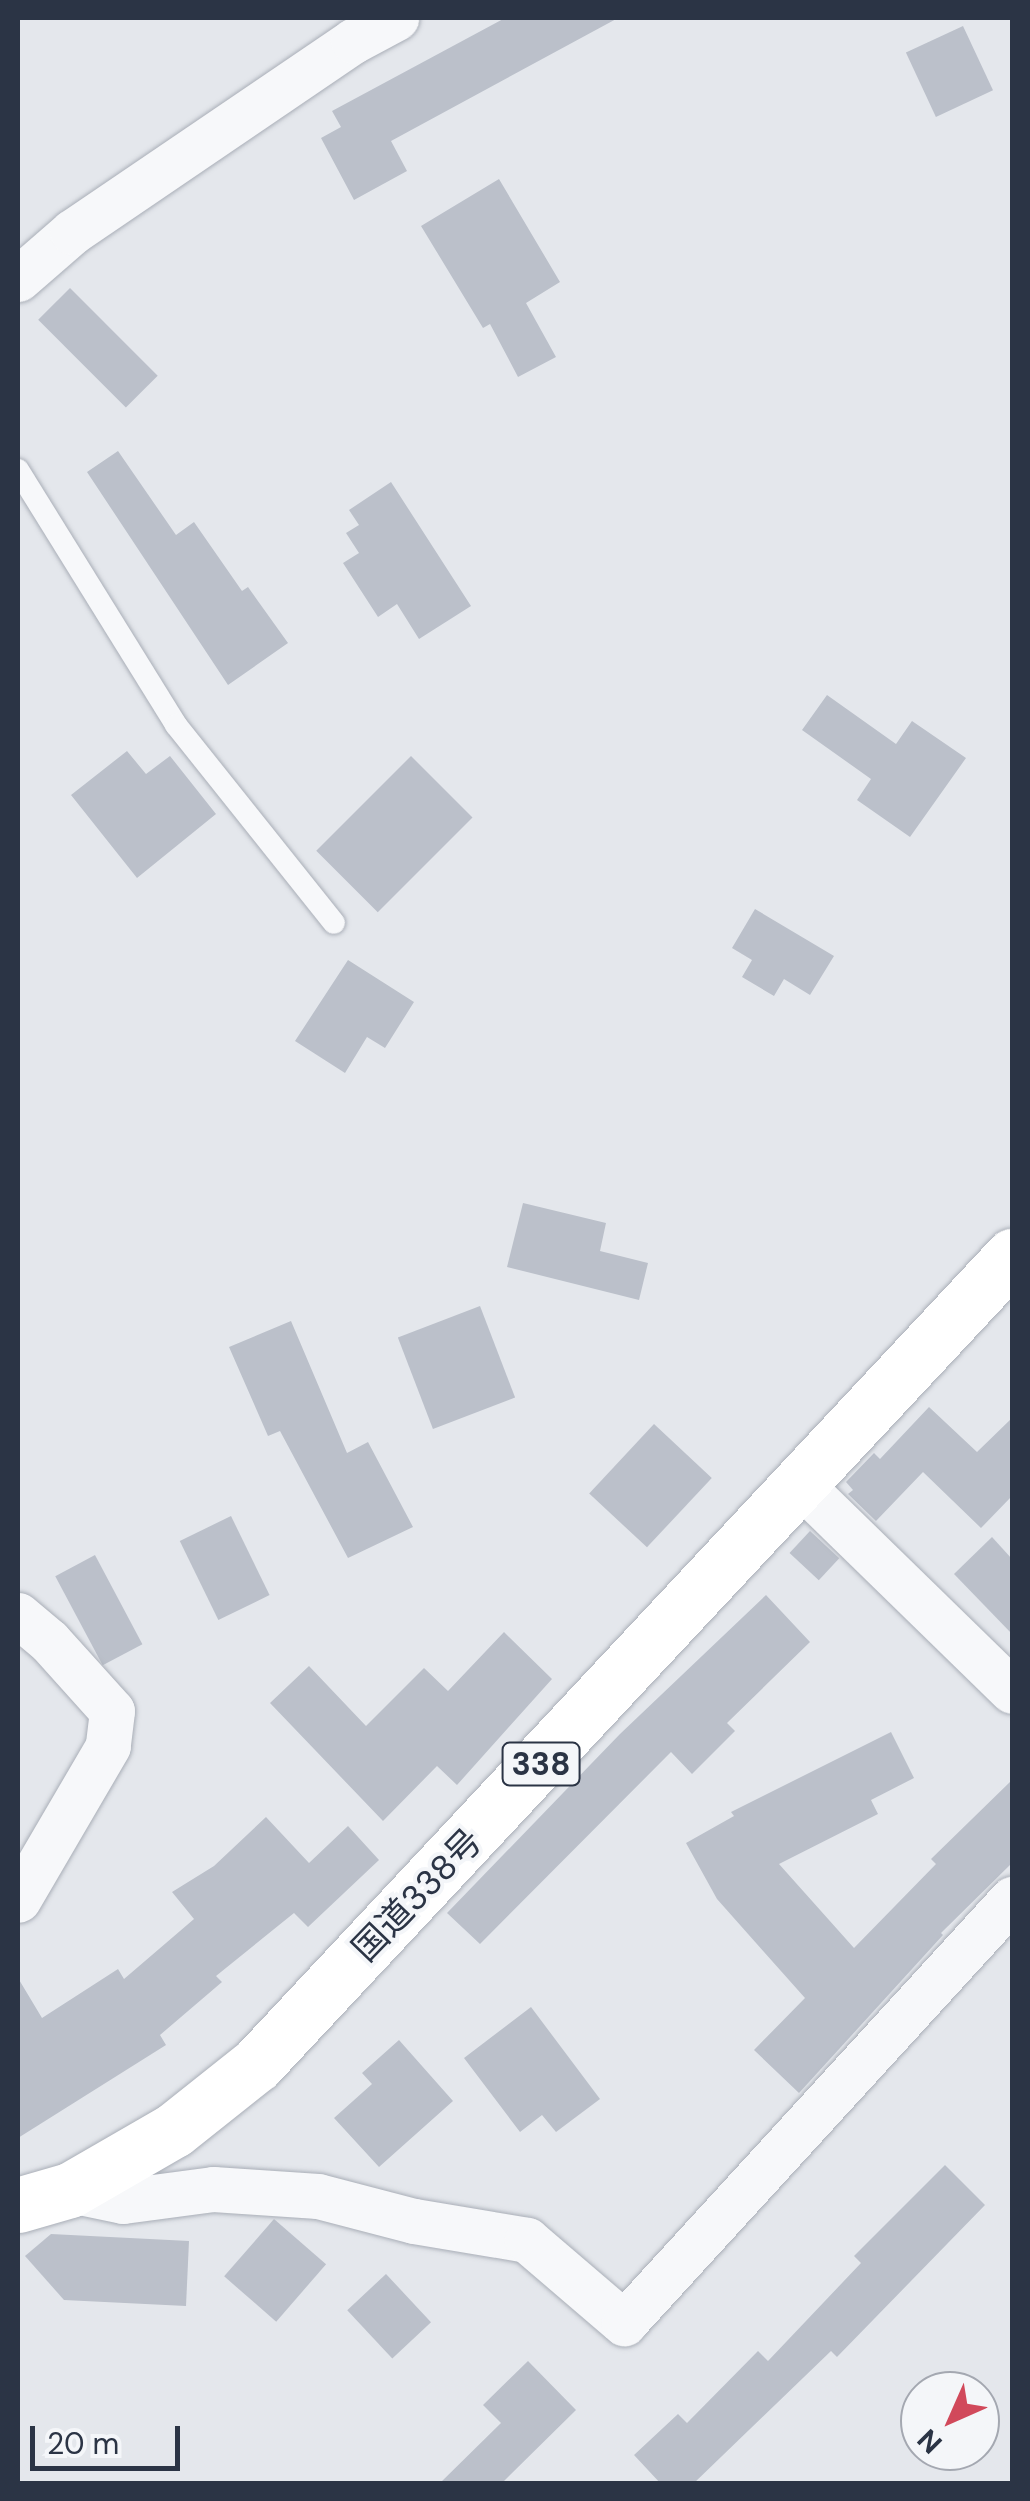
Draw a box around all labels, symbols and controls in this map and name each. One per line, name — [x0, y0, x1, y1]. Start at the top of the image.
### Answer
road number: 338 — [501, 1737, 581, 1791]
street label: 国道338号 — [344, 1820, 490, 1970]
north arrow — [900, 2371, 1000, 2471]
scale bar — [35, 2406, 185, 2468]
text: N — [910, 2421, 950, 2461]
text: 20 m — [47, 2424, 119, 2463]

